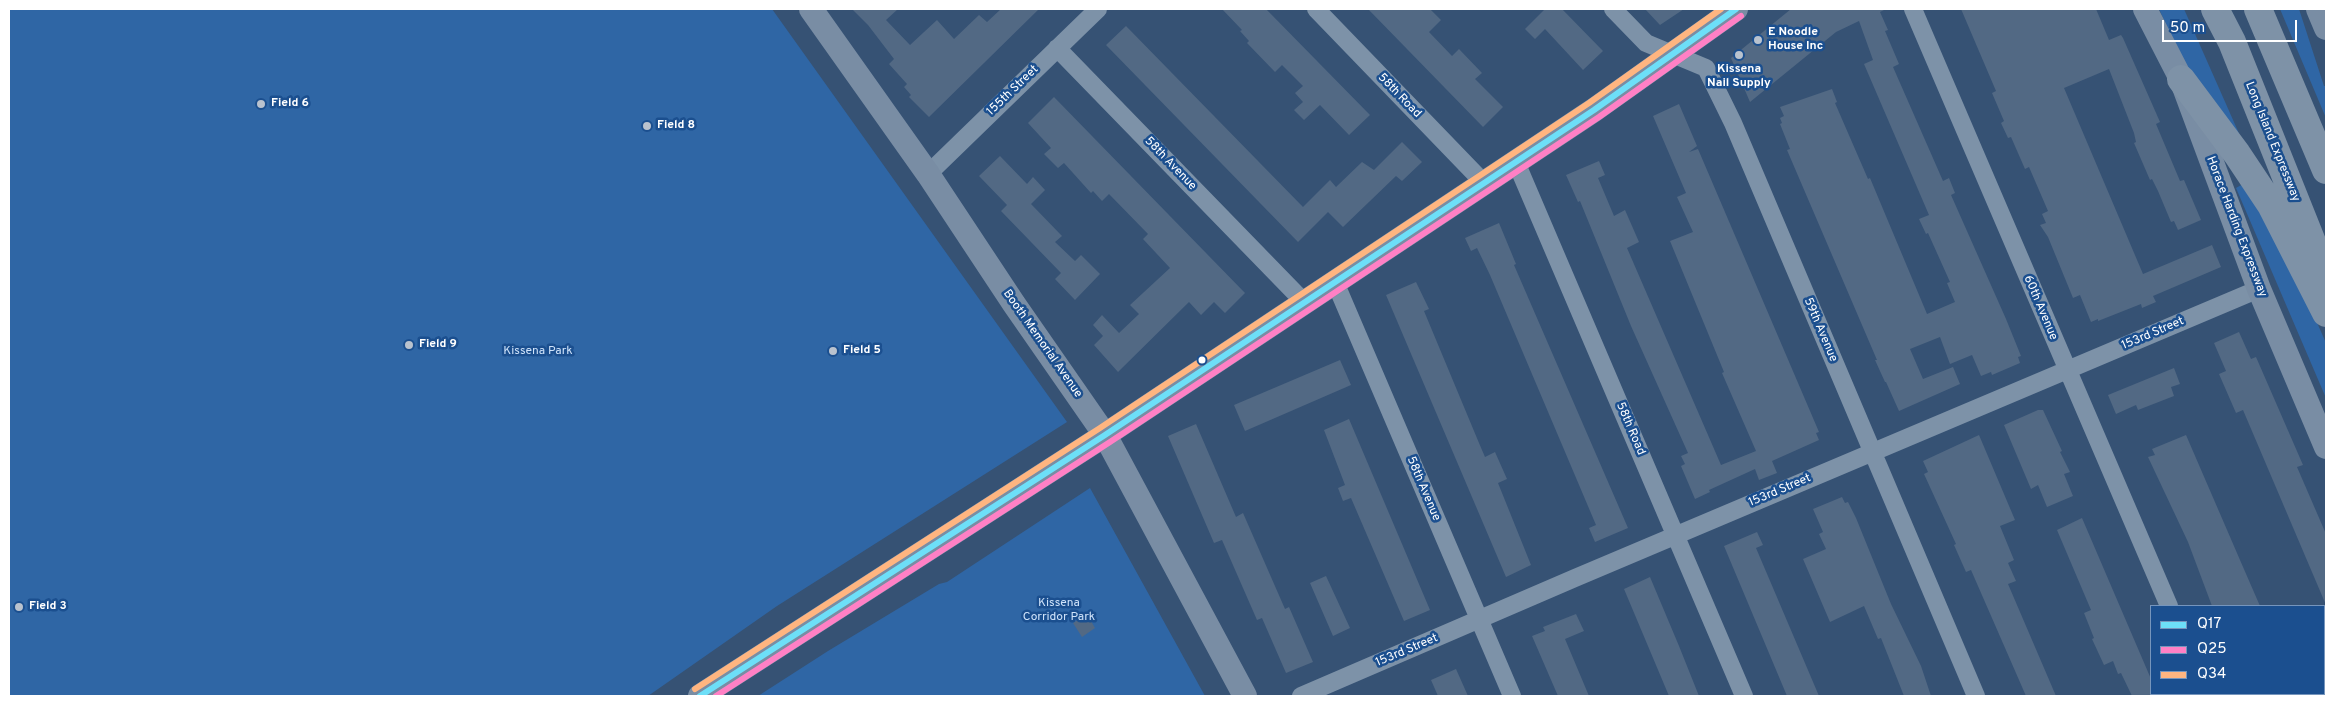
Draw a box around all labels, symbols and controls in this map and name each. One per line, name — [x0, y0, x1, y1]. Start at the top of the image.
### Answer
scale bar — [2165, 10, 2300, 42]
text: 50 m — [2170, 19, 2205, 38]
place label: E Noodle House Inc — [1768, 26, 1823, 54]
marker: E Noodle House Inc — [1752, 34, 1764, 46]
marker: Kissena Nail Supply — [1733, 49, 1745, 61]
street label: 155th Street — [984, 63, 1042, 119]
place label: Kissena Nail Supply — [1707, 63, 1771, 91]
street label: 58th Road — [1374, 71, 1424, 121]
street label: Long Island Expressway — [2241, 80, 2303, 204]
place label: Field 6 — [271, 97, 309, 111]
marker: Field 6 — [255, 98, 267, 110]
place label: Field 8 — [657, 119, 695, 133]
marker: Field 8 — [641, 120, 653, 132]
street label: 58th Avenue — [1141, 134, 1199, 194]
street label: Horace Harding Expressway — [2202, 155, 2270, 299]
street label: 60th Avenue — [2020, 273, 2060, 343]
street label: Booth Memorial Avenue — [999, 287, 1085, 401]
street label: 59th Avenue — [1800, 296, 1840, 364]
street label: 153rd Street — [2120, 314, 2186, 354]
place label: Field 9 — [419, 338, 457, 352]
marker: Field 9 — [403, 339, 415, 351]
place label: Field 5 — [843, 344, 881, 358]
park label: Kissena Park — [503, 345, 573, 359]
marker: Field 5 — [827, 345, 839, 357]
unlabelled marker — [1197, 355, 1207, 365]
street label: 58th Road — [1612, 400, 1648, 458]
street label: 58th Avenue — [1403, 455, 1443, 523]
street label: 153rd Street — [1747, 471, 1813, 511]
park label: Kissena Corridor Park — [1023, 597, 1095, 625]
place label: Field 3 — [29, 600, 67, 614]
marker: Field 3 — [13, 601, 25, 613]
legend — [2150, 605, 2325, 695]
text: Q17 — [2197, 615, 2221, 634]
street label: 153rd Street — [1374, 631, 1440, 671]
text: Q25 — [2197, 640, 2226, 659]
text: Q34 — [2197, 665, 2226, 684]

